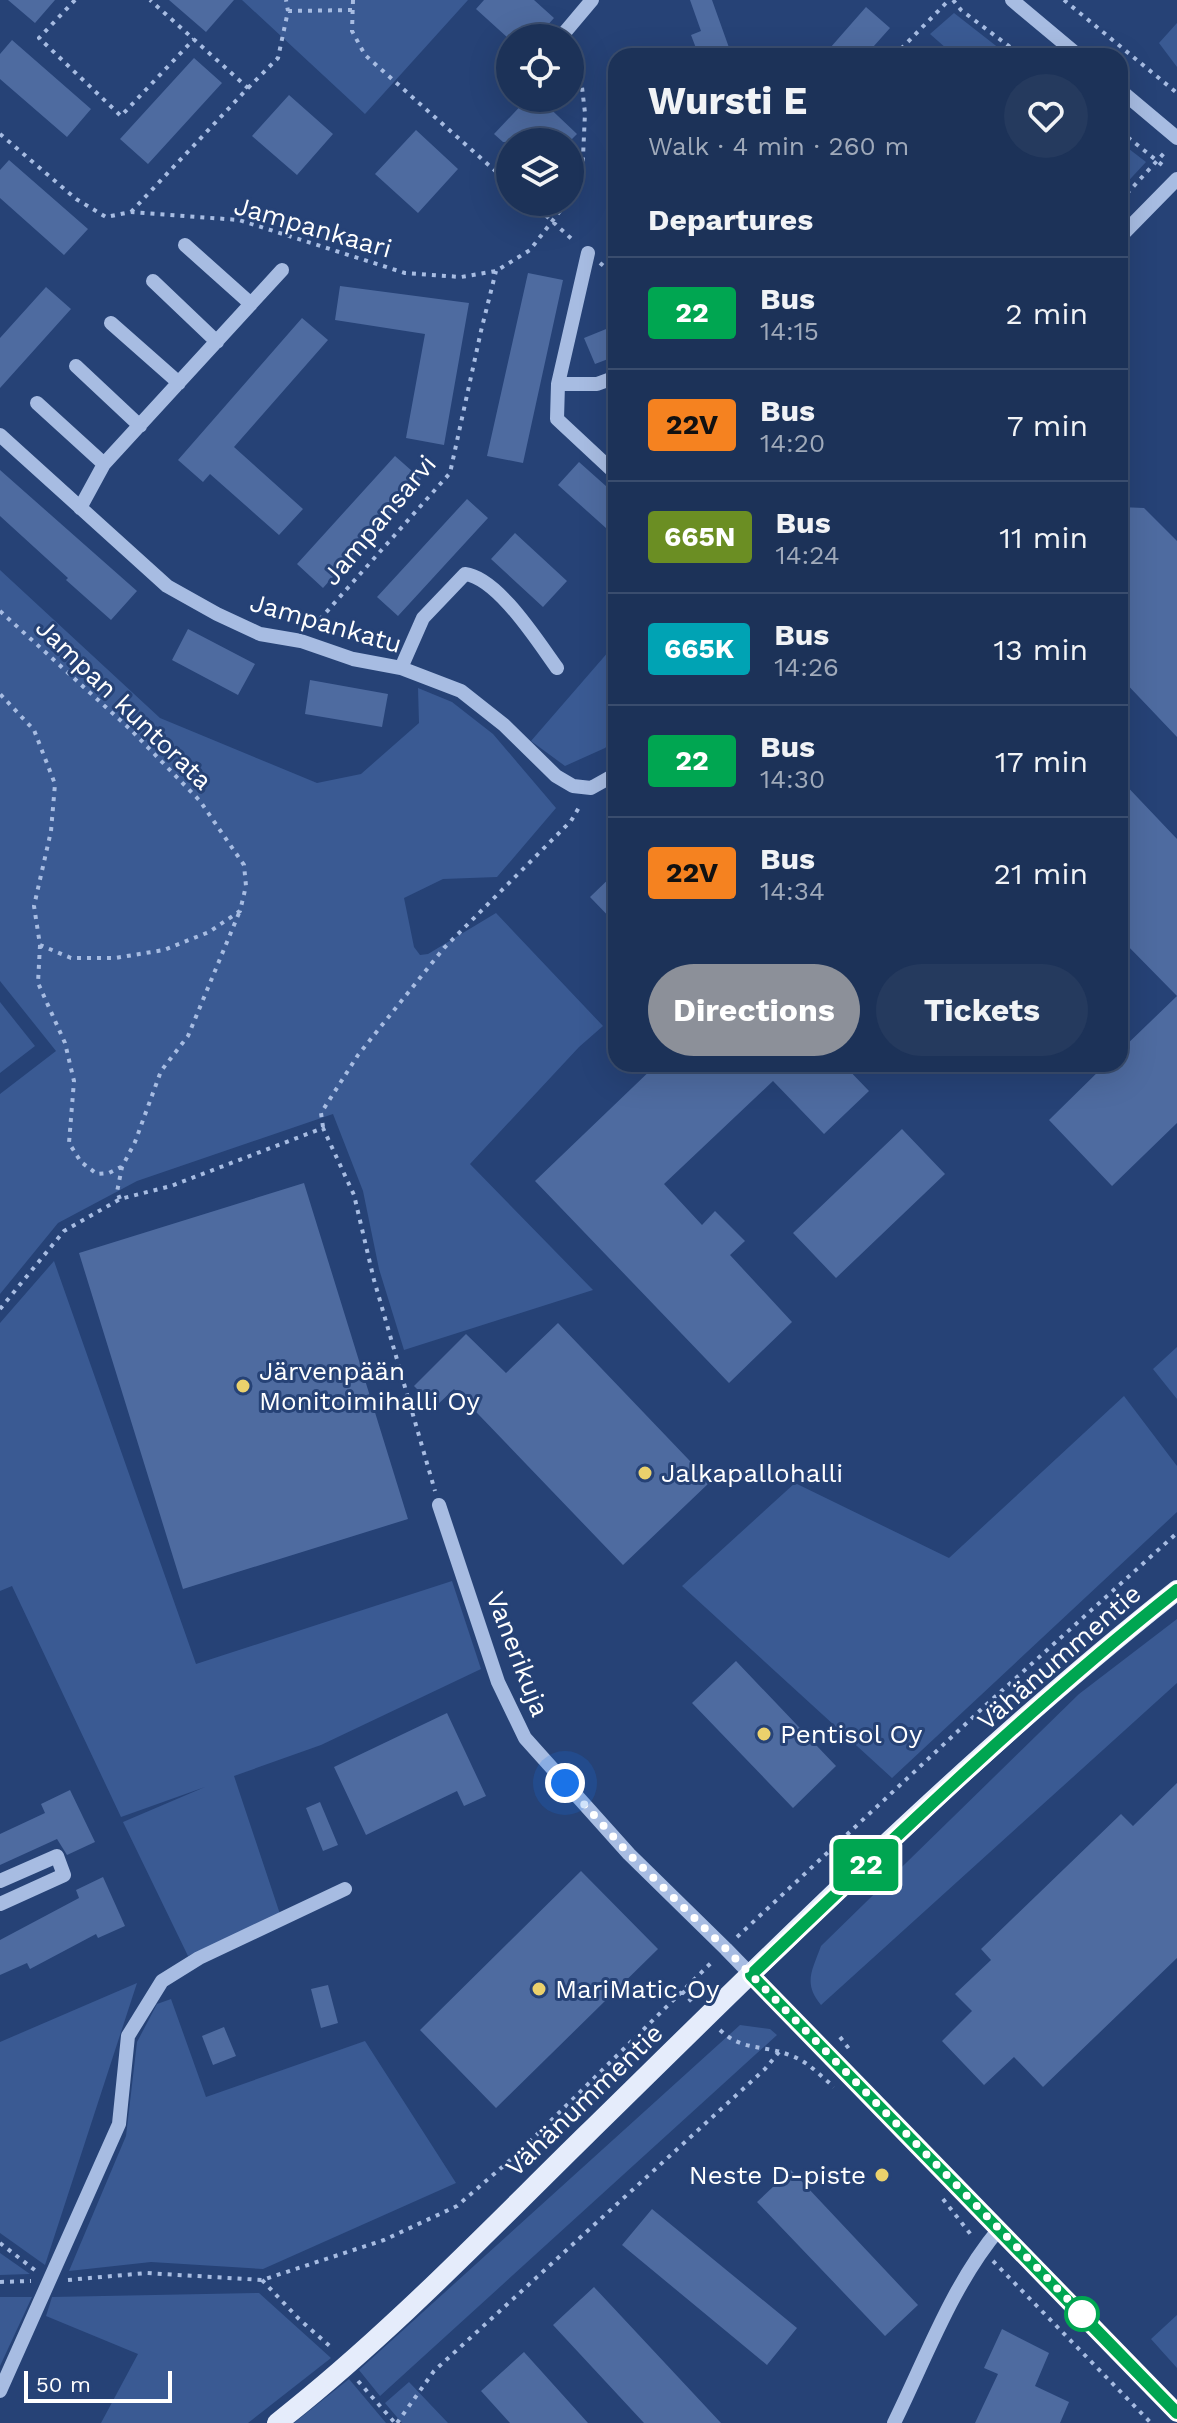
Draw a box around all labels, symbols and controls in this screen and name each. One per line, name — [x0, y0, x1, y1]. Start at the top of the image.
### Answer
map controls — [496, 24, 584, 216]
button: locate — [496, 24, 584, 112]
button: heart — [1004, 74, 1088, 158]
text: Wursti E — [648, 79, 807, 123]
button: layers — [496, 128, 584, 216]
text: Walk · 4 min · 260 m — [648, 131, 909, 161]
street label: Jampankaari — [231, 190, 395, 264]
text: Departures — [648, 202, 813, 237]
text: Bus — [760, 281, 815, 316]
text: 22 — [675, 296, 709, 329]
text: 2 min — [1005, 296, 1088, 331]
text: 14:15 — [760, 316, 819, 346]
text: Bus — [760, 393, 815, 428]
text: 22V — [666, 408, 718, 441]
text: 7 min — [1007, 408, 1088, 443]
text: 14:20 — [760, 428, 825, 458]
street label: Jampansarvi — [316, 449, 442, 591]
text: Bus — [776, 505, 831, 540]
text: 665N — [664, 520, 736, 553]
text: 11 min — [999, 520, 1088, 555]
text: 14:24 — [776, 540, 840, 570]
street label: Jampankatu — [247, 587, 405, 659]
street label: Jampan kuntorata — [30, 612, 218, 796]
text: Bus — [774, 617, 829, 652]
text: 665K — [664, 632, 734, 665]
text: 13 min — [993, 632, 1088, 667]
text: 14:26 — [774, 652, 839, 682]
text: Bus — [760, 729, 815, 764]
text: 22 — [675, 744, 709, 777]
text: 17 min — [995, 744, 1088, 779]
text: 14:30 — [760, 764, 825, 794]
text: Bus — [760, 841, 815, 876]
text: 22V — [666, 856, 718, 889]
text: 21 min — [993, 856, 1088, 891]
text: 14:34 — [760, 876, 825, 906]
button: Directions — [648, 964, 860, 1056]
button: Tickets — [876, 964, 1088, 1056]
place label: Järvenpään Monitoimihalli Oy — [259, 1356, 481, 1416]
marker: Järvenpään Monitoimihalli Oy — [234, 1377, 252, 1395]
place label: Jalkapallohalli — [661, 1458, 843, 1488]
marker: Jalkapallohalli — [636, 1464, 654, 1482]
street label: Vähänummentie — [971, 1578, 1147, 1736]
street label: Vanerikuja — [481, 1587, 556, 1721]
place label: Pentisol Oy — [780, 1719, 923, 1749]
marker: Pentisol Oy — [755, 1725, 773, 1743]
your location — [545, 1763, 585, 1803]
line badge: 22 — [830, 1839, 902, 1891]
text: 22 — [849, 1848, 883, 1881]
place label: MariMatic Oy — [555, 1974, 720, 2004]
marker: MariMatic Oy — [530, 1980, 548, 1998]
street label: Vähänummentie — [499, 2018, 669, 2182]
place label: Neste D-piste — [689, 2160, 866, 2190]
marker: Neste D-piste — [873, 2166, 891, 2184]
unlabelled marker — [1065, 2297, 1099, 2331]
scale bar — [24, 2367, 172, 2403]
text: 50 m — [36, 2372, 91, 2397]

